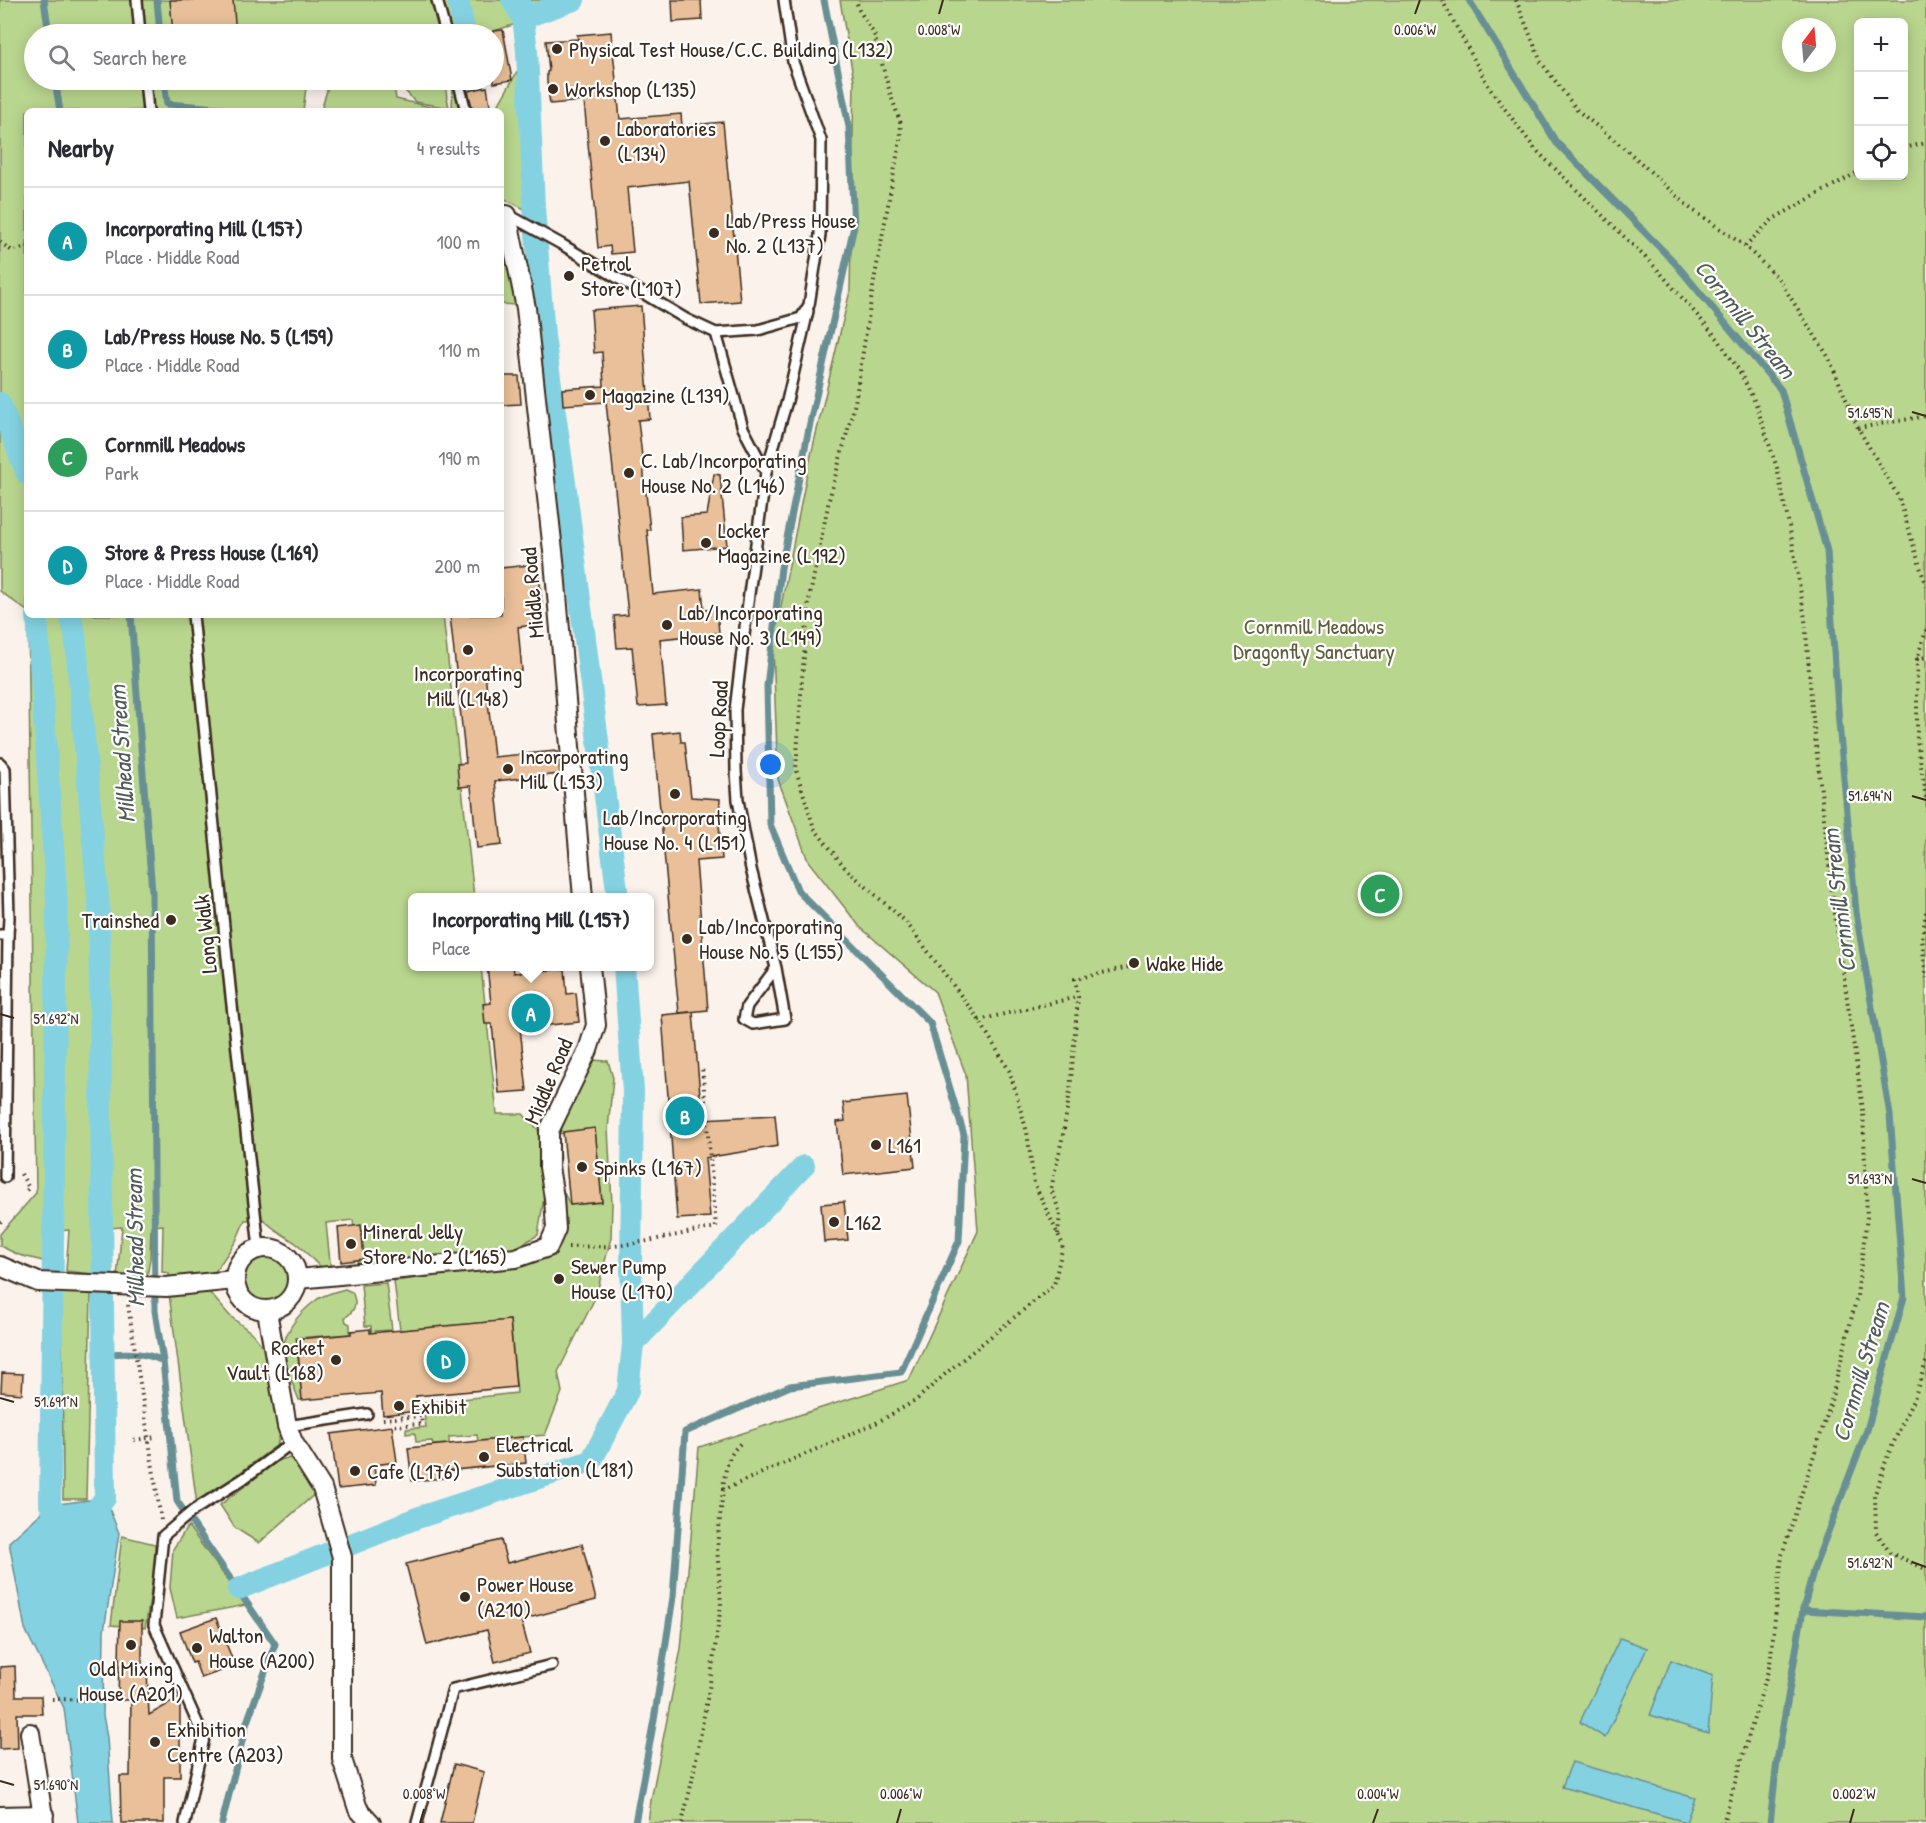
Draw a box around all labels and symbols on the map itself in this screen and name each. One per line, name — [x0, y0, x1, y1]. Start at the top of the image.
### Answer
north arrow — [1782, 18, 1836, 72]
text: 0.008°W — [918, 19, 961, 40]
text: 0.006°W — [1394, 19, 1437, 40]
place label: Physical Test House/C.C. Building (L132) — [569, 34, 894, 64]
marker: Physical Test House/C.C. Building (L132) — [550, 42, 564, 56]
place label: Workshop (L135) — [565, 74, 697, 104]
marker: Workshop (L135) — [546, 82, 560, 96]
place label: Laboratories (L134) — [617, 113, 716, 168]
marker: Laboratories (L134) — [598, 134, 612, 148]
place label: Lab/Press House No. 2 (L137) — [726, 205, 856, 260]
marker: Lab/Press House No. 2 (L137) — [707, 226, 721, 240]
place label: Petrol Store (L107) — [581, 248, 682, 303]
water label: Cornmill Stream — [1688, 252, 1804, 385]
marker: Petrol Store (L107) — [562, 269, 576, 283]
place label: Magazine (L139) — [602, 380, 730, 410]
marker: Magazine (L139) — [583, 388, 597, 402]
text: 51.695°N — [1848, 402, 1892, 423]
place label: C. Lab/Incorporating House No. 2 (L146) — [641, 445, 807, 500]
marker: C. Lab/Incorporating House No. 2 (L146) — [622, 466, 636, 480]
place label: Locker Magazine (L192) — [718, 515, 846, 570]
marker: Locker Magazine (L192) — [699, 536, 713, 550]
street label: Middle Road — [513, 546, 551, 640]
place label: Lab/Incorporating House No. 3 (L149) — [679, 597, 823, 652]
park label: Cornmill Meadows Dragonfly Sanctuary — [1233, 611, 1395, 666]
marker: Lab/Incorporating House No. 3 (L149) — [660, 618, 674, 632]
marker: Incorporating Mill (L148) — [461, 643, 475, 657]
place label: Incorporating Mill (L148) — [414, 658, 522, 713]
street label: Loop Road — [701, 680, 735, 758]
water label: Millhead Stream — [100, 684, 142, 824]
place label: Incorporating Mill (L153) — [520, 741, 629, 796]
your location — [756, 750, 785, 779]
marker: Incorporating Mill (L153) — [501, 762, 515, 776]
text: 51.694°N — [1848, 785, 1892, 806]
marker: Lab/Incorporating House No. 4 (L151) — [668, 787, 682, 801]
place label: Lab/Incorporating House No. 4 (L151) — [603, 802, 747, 857]
water label: Cornmill Stream — [1813, 827, 1863, 975]
pin: C — [1360, 872, 1400, 916]
street label: Long Walk — [186, 893, 224, 975]
place label: Trainshed — [82, 905, 159, 935]
place label: Lab/Incorporating House No. 5 (L155) — [699, 911, 844, 966]
marker: Trainshed — [164, 913, 178, 927]
marker: Lab/Incorporating House No. 5 (L155) — [680, 932, 694, 946]
place label: Wake Hide — [1146, 948, 1224, 978]
marker: Wake Hide — [1127, 956, 1141, 970]
pin: A — [512, 990, 550, 1036]
text: 51.692°N — [34, 1008, 78, 1029]
street label: Middle Road — [516, 1033, 580, 1129]
pin: B — [666, 1094, 704, 1138]
place label: L161 — [888, 1130, 921, 1160]
marker: L161 — [869, 1138, 883, 1152]
place label: Spinks (L167) — [594, 1152, 702, 1182]
marker: Spinks (L167) — [575, 1160, 589, 1174]
water label: Millhead Stream — [117, 1168, 151, 1307]
text: 51.693°N — [1848, 1168, 1892, 1189]
place label: L162 — [846, 1207, 882, 1237]
marker: L162 — [827, 1215, 841, 1229]
place label: Mineral Jelly Store No. 2 (L165) — [363, 1216, 507, 1271]
marker: Mineral Jelly Store No. 2 (L165) — [344, 1237, 358, 1251]
place label: Sewer Pump House (L170) — [571, 1251, 674, 1306]
marker: Sewer Pump House (L170) — [552, 1272, 566, 1286]
water label: Cornmill Stream — [1824, 1297, 1897, 1445]
place label: Rocket Vault (L168) — [226, 1332, 324, 1387]
pin: D — [426, 1338, 466, 1382]
marker: Rocket Vault (L168) — [329, 1353, 343, 1367]
text: 51.691°N — [34, 1391, 78, 1412]
place label: Exhibit — [411, 1391, 467, 1421]
marker: Exhibit — [392, 1399, 406, 1413]
place label: Electrical Substation (L181) — [496, 1429, 634, 1484]
marker: Electrical Substation (L181) — [477, 1450, 491, 1464]
place label: Cafe (L176) — [367, 1456, 461, 1486]
marker: Cafe (L176) — [348, 1464, 362, 1478]
text: 51.692°N — [1848, 1552, 1892, 1573]
place label: Power House (A210) — [477, 1569, 574, 1624]
marker: Power House (A210) — [458, 1590, 472, 1604]
place label: Walton House (A200) — [209, 1620, 315, 1675]
marker: Old Mixing House (A201) — [124, 1638, 138, 1652]
marker: Walton House (A200) — [190, 1641, 204, 1655]
place label: Old Mixing House (A201) — [79, 1653, 183, 1708]
place label: Exhibition Centre (A203) — [167, 1714, 284, 1769]
marker: Exhibition Centre (A203) — [148, 1735, 162, 1749]
text: 51.690°N — [34, 1774, 78, 1795]
text: 0.008°W — [403, 1783, 446, 1804]
text: 0.006°W — [880, 1783, 923, 1804]
text: 0.004°W — [1357, 1783, 1400, 1804]
text: 0.002°W — [1832, 1783, 1876, 1804]

